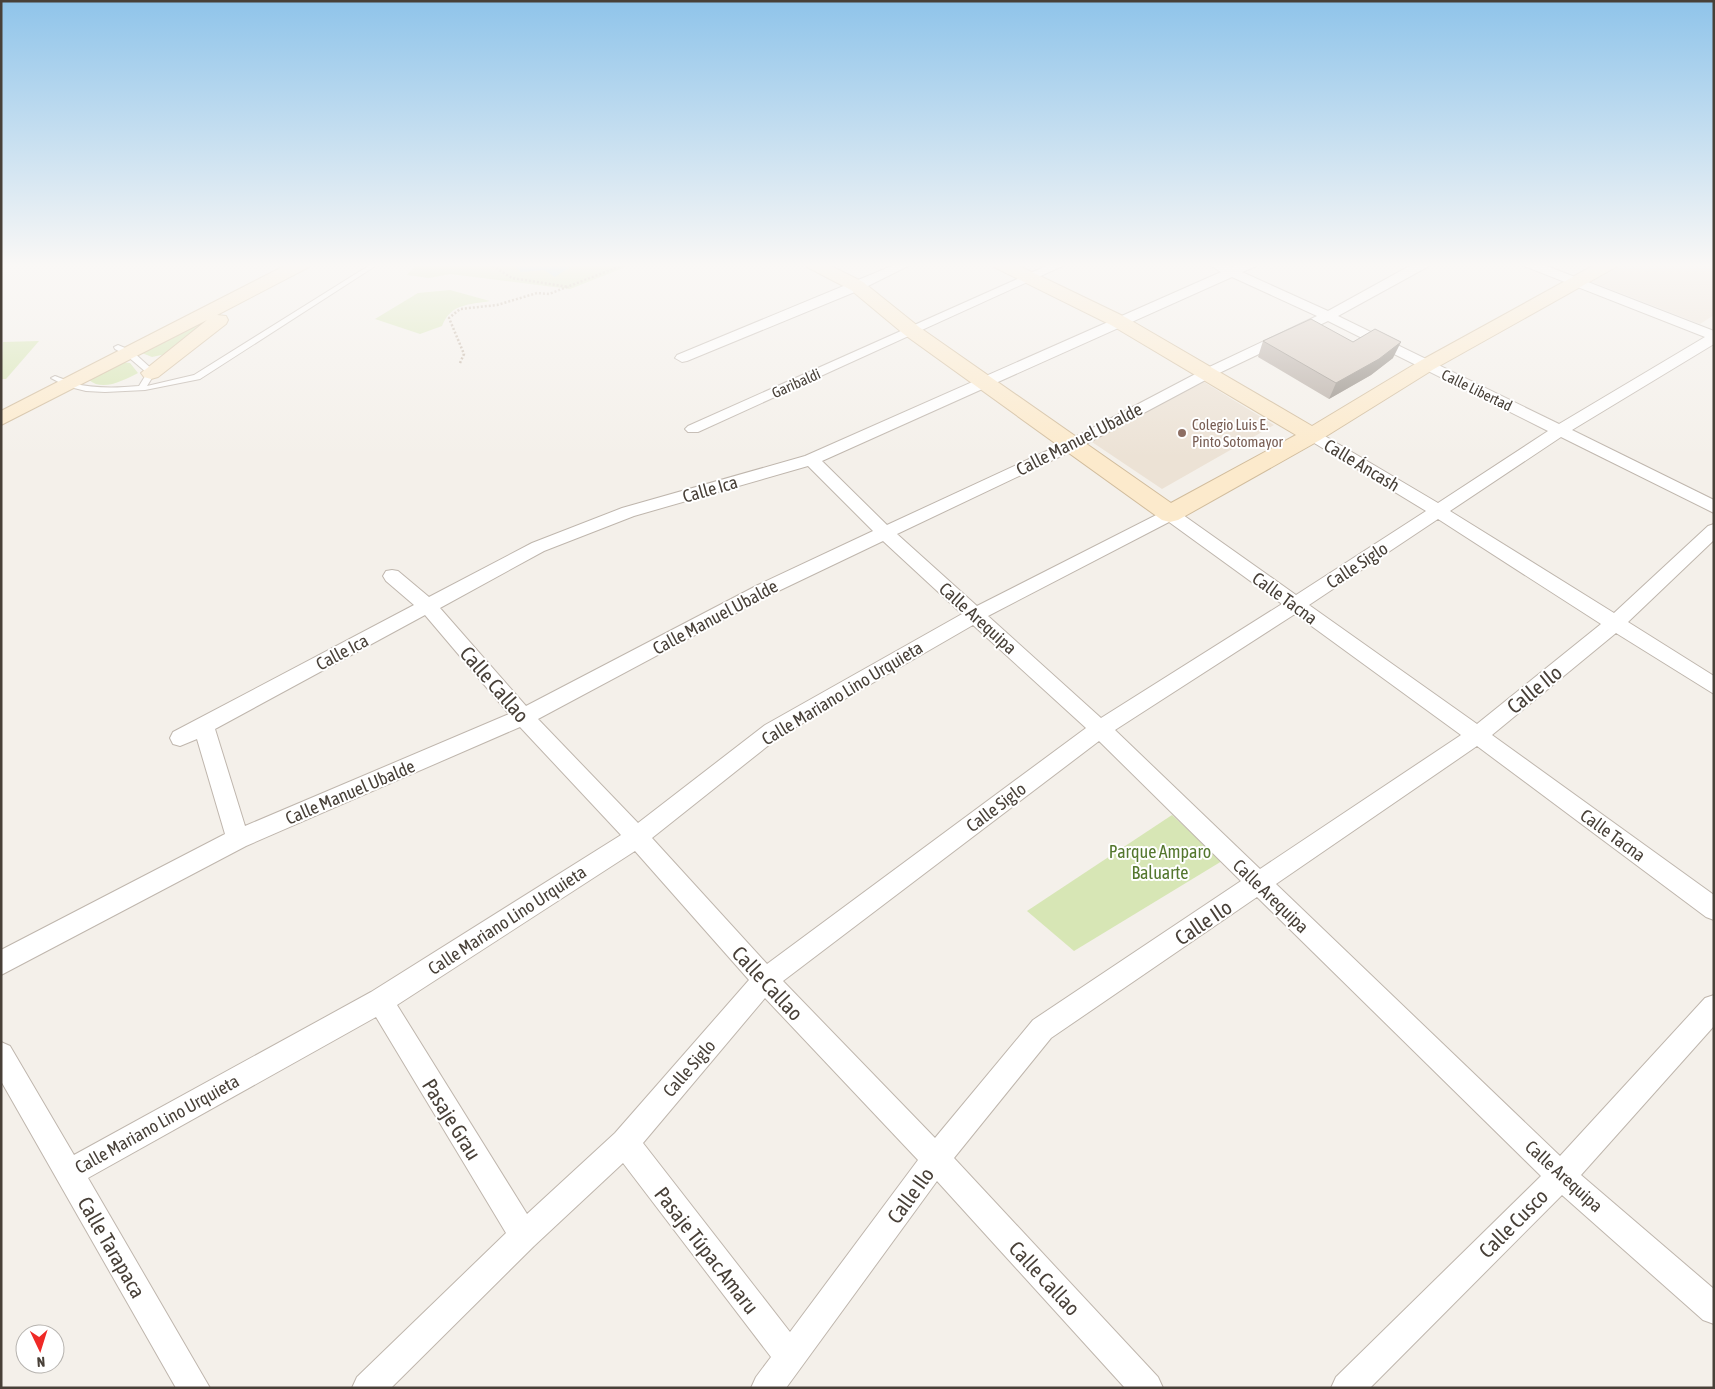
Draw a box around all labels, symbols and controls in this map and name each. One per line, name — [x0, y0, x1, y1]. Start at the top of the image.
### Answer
street label: Garibaldi — [769, 365, 823, 401]
street label: Calle Libertad — [1439, 366, 1515, 414]
street label: Calle Manuel Ubalde — [1013, 398, 1145, 480]
place label: Colegio Luis E. Pinto Sotomayor — [1192, 416, 1283, 450]
marker: Colegio Luis E. Pinto Sotomayor — [1176, 427, 1188, 439]
street label: Calle Áncash — [1321, 434, 1403, 496]
street label: Calle Ica — [680, 471, 740, 507]
street label: Calle Siglo — [1322, 537, 1392, 593]
street label: Calle Tacna — [1248, 567, 1322, 629]
street label: Calle Manuel Ubalde — [649, 575, 781, 659]
street label: Calle Arequipa — [935, 578, 1021, 658]
street label: Calle Ica — [312, 630, 372, 674]
street label: Calle Mariano Lino Urquieta — [758, 637, 926, 749]
street label: Calle Callao — [456, 641, 534, 727]
street label: Calle Ilo — [1502, 660, 1566, 718]
street label: Calle Manuel Ubalde — [282, 755, 418, 829]
street label: Calle Siglo — [962, 778, 1030, 836]
street label: Calle Tacna — [1576, 804, 1650, 866]
park label: Parque Amparo Baluarte — [1109, 841, 1211, 883]
street label: Calle Arequipa — [1229, 855, 1313, 937]
street label: Calle Mariano Lino Urquieta — [424, 861, 590, 979]
street label: Calle Ilo — [1170, 894, 1236, 950]
street label: Calle Callao — [728, 941, 808, 1025]
street label: Calle Siglo — [658, 1035, 720, 1101]
street label: Calle Mariano Lino Urquieta — [71, 1070, 243, 1178]
street label: Pasaje Grau — [418, 1074, 486, 1164]
street label: Calle Arequipa — [1521, 1136, 1607, 1216]
street label: Calle Ilo — [882, 1162, 938, 1228]
street label: Pasaje Túpac Amaru — [650, 1182, 764, 1318]
street label: Calle Cusco — [1474, 1184, 1552, 1262]
street label: Calle Tarapaca — [73, 1192, 151, 1302]
street label: Calle Callao — [1005, 1236, 1085, 1320]
north arrow — [15, 1324, 65, 1374]
text: N — [36, 1354, 46, 1370]

